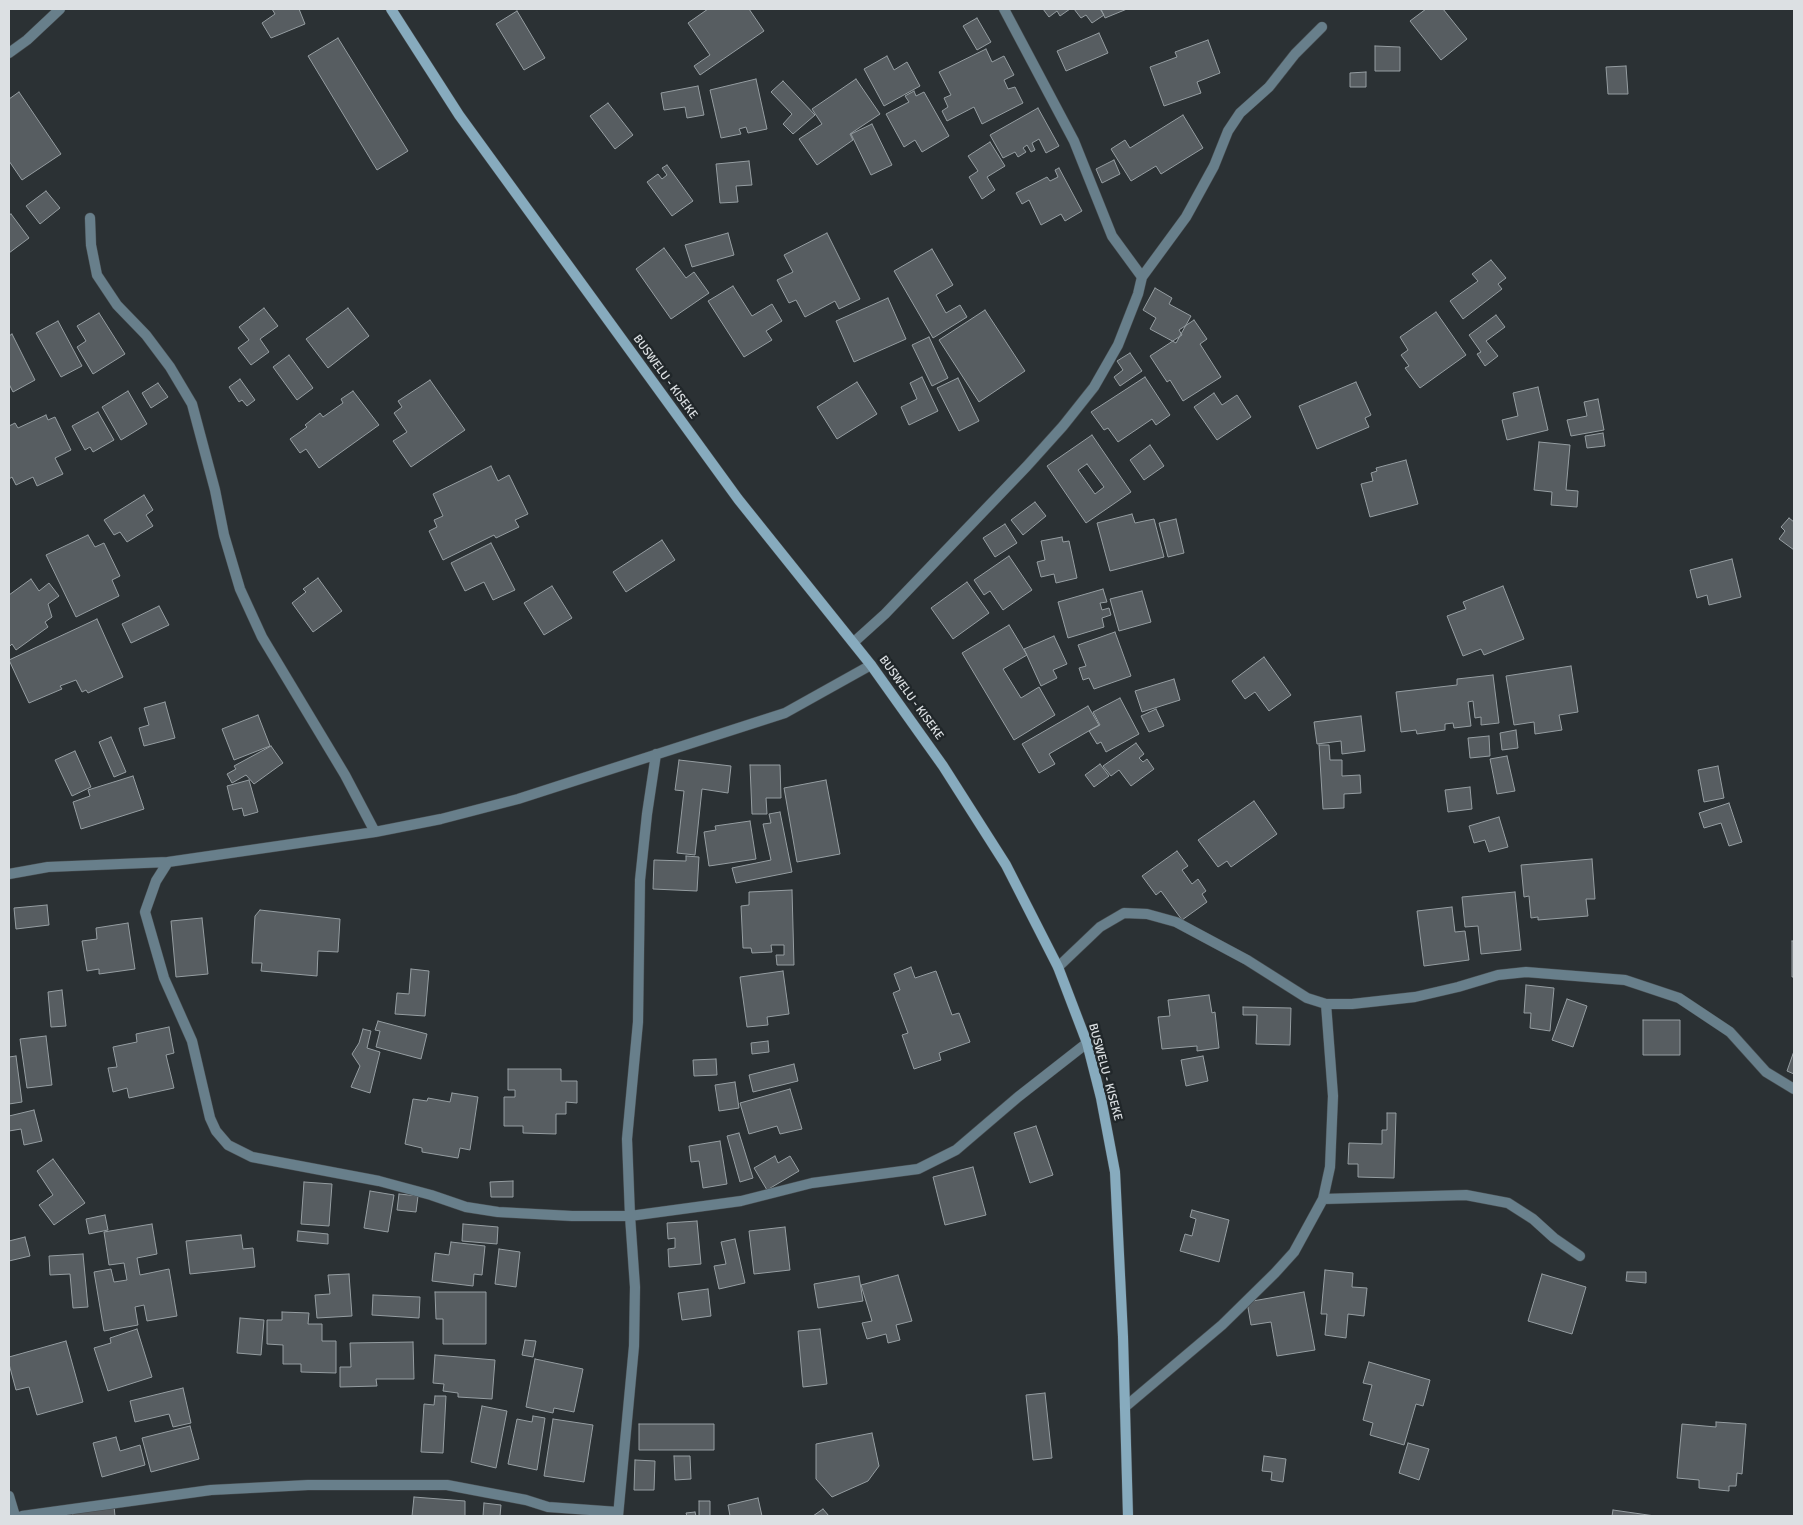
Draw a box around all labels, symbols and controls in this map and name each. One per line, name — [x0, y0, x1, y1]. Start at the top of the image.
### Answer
street label: BUSWELU - KISEKE — [630, 332, 700, 422]
street label: BUSWELU - KISEKE — [876, 653, 946, 743]
street label: BUSWELU - KISEKE — [1085, 1022, 1125, 1122]

